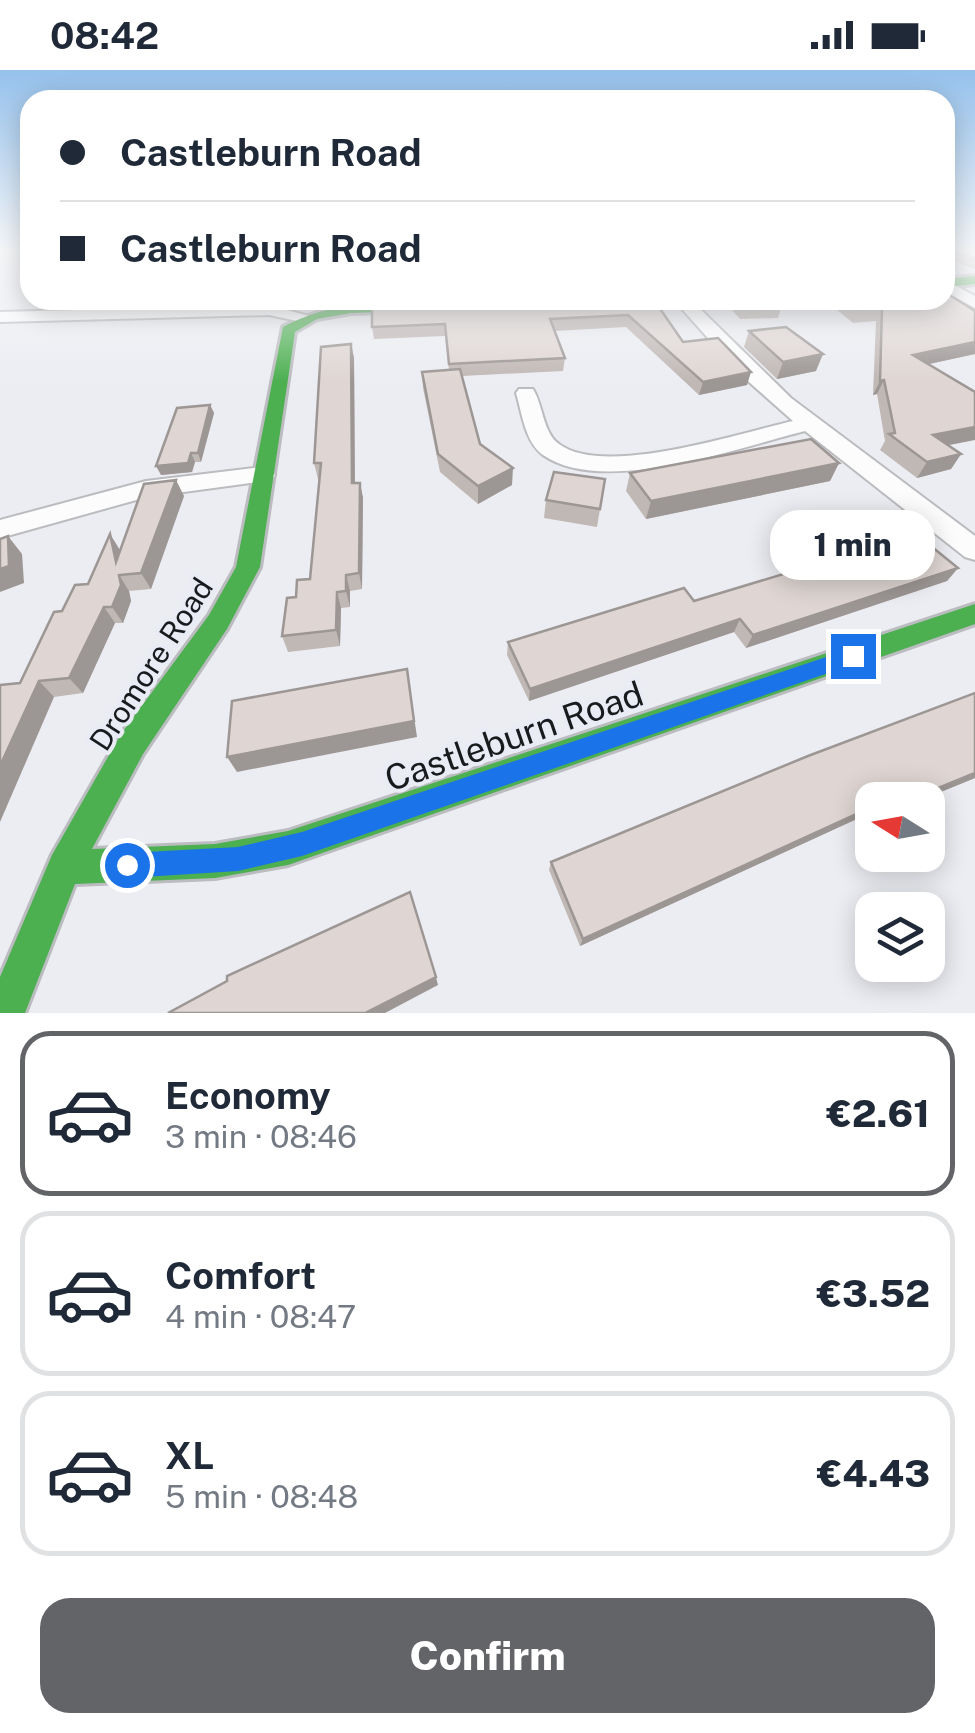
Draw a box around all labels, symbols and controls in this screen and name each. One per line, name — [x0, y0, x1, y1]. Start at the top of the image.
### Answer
text: 08:42 — [50, 13, 159, 58]
text: Castleburn Road — [120, 130, 422, 175]
text: Castleburn Road — [120, 226, 422, 271]
callout: 1 min — [770, 511, 936, 581]
text: 1 min — [813, 526, 892, 563]
street label: Dromore Road — [82, 571, 220, 757]
route end — [831, 634, 876, 679]
street label: Castleburn Road — [380, 673, 648, 799]
north arrow — [855, 782, 945, 872]
map controls — [855, 782, 945, 982]
route start — [105, 843, 150, 888]
button: layers — [855, 892, 945, 982]
icon: car — [45, 1069, 135, 1159]
text: Economy — [165, 1073, 331, 1118]
text: €2.61 — [826, 1091, 930, 1136]
text: 3 min · 08:46 — [165, 1118, 357, 1155]
icon: car — [45, 1249, 135, 1339]
text: Comfort — [165, 1253, 316, 1298]
text: €3.52 — [816, 1271, 930, 1316]
text: 4 min · 08:47 — [165, 1298, 356, 1335]
icon: car — [45, 1429, 135, 1519]
text: XL — [165, 1433, 214, 1478]
text: €4.43 — [817, 1451, 930, 1496]
text: 5 min · 08:48 — [165, 1478, 358, 1515]
button: Confirm — [40, 1598, 935, 1713]

